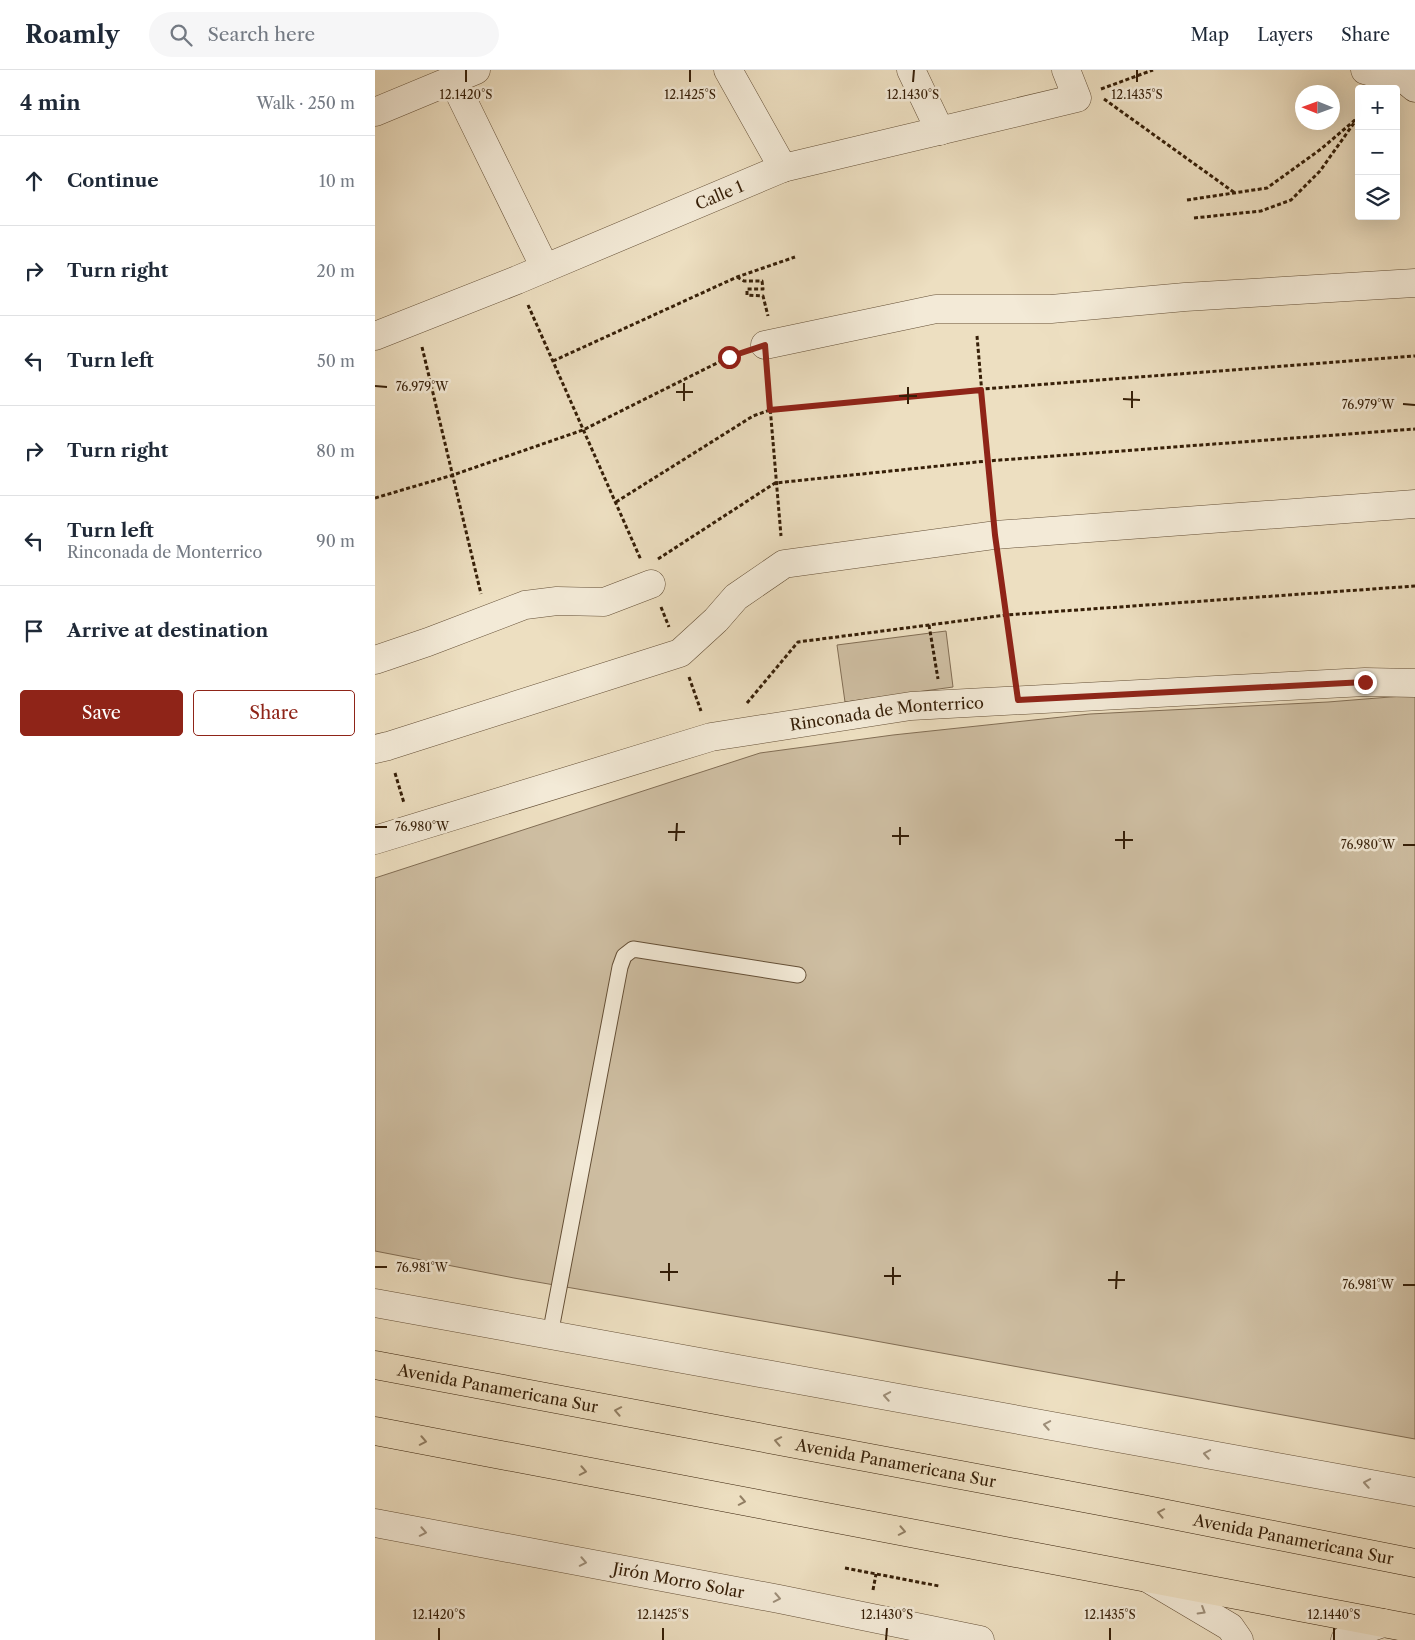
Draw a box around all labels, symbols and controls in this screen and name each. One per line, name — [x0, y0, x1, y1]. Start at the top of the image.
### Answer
search box — [149, 12, 499, 57]
text: Roamly — [25, 20, 119, 49]
icon: search — [167, 21, 195, 49]
text: Search here — [207, 23, 315, 46]
text: Map — [1191, 24, 1229, 46]
text: Layers — [1257, 24, 1313, 46]
text: Share — [1341, 24, 1390, 46]
north arrow — [1295, 85, 1340, 130]
map controls — [1355, 85, 1400, 220]
button: + — [1355, 85, 1400, 130]
text: 12.1420°S — [440, 87, 492, 102]
text: 12.1425°S — [664, 87, 716, 102]
text: 12.1430°S — [887, 87, 939, 102]
text: 12.1435°S — [1111, 87, 1163, 102]
text: 4 min — [20, 90, 81, 115]
text: Walk · 250 m — [257, 93, 355, 113]
button: − — [1355, 130, 1400, 175]
icon: ahead — [20, 167, 48, 195]
text: Continue — [67, 169, 159, 192]
text: 10 m — [319, 171, 355, 191]
button: layers — [1355, 175, 1400, 220]
street label: Calle 1 — [692, 176, 746, 214]
icon: right — [20, 257, 48, 285]
text: Turn right — [67, 259, 168, 282]
text: 20 m — [316, 261, 355, 281]
route start — [718, 346, 741, 369]
icon: left — [20, 347, 48, 375]
text: Turn left — [67, 349, 154, 372]
text: 50 m — [317, 351, 355, 371]
text: 76.979°W — [396, 379, 449, 394]
text: 76.979°W — [1342, 397, 1395, 412]
icon: right — [20, 437, 48, 465]
text: Turn right — [67, 439, 168, 462]
text: 80 m — [316, 441, 355, 461]
text: Turn left — [67, 519, 154, 542]
icon: left — [20, 527, 48, 555]
text: 90 m — [316, 531, 355, 551]
text: Rinconada de Monterrico — [67, 542, 262, 562]
icon: arrive — [20, 617, 48, 645]
text: Arrive at destination — [67, 619, 268, 642]
route end — [1354, 671, 1377, 694]
button: Save — [20, 690, 183, 736]
button: Share — [193, 690, 355, 736]
street label: Rinconada de Monterrico — [788, 692, 984, 735]
text: 76.980°W — [395, 819, 450, 834]
text: 76.980°W — [1341, 837, 1396, 852]
text: 76.981°W — [396, 1260, 449, 1275]
text: 76.981°W — [1342, 1277, 1395, 1292]
street label: Avenida Panamericana Sur — [395, 1359, 600, 1417]
one-way arrow — [883, 1392, 892, 1402]
one-way arrow — [614, 1406, 623, 1417]
one-way arrow — [1043, 1421, 1052, 1431]
street label: Avenida Panamericana Sur — [793, 1434, 998, 1491]
one-way arrow — [419, 1435, 427, 1445]
one-way arrow — [774, 1436, 782, 1447]
one-way arrow — [1203, 1450, 1212, 1460]
one-way arrow — [578, 1465, 587, 1475]
one-way arrow — [1363, 1479, 1371, 1489]
one-way arrow — [738, 1495, 747, 1505]
one-way arrow — [1157, 1509, 1166, 1519]
street label: Avenida Panamericana Sur — [1191, 1509, 1396, 1569]
one-way arrow — [898, 1525, 906, 1536]
one-way arrow — [419, 1526, 427, 1537]
one-way arrow — [578, 1556, 587, 1566]
street label: Jirón Morro Solar — [608, 1557, 746, 1602]
one-way arrow — [772, 1593, 781, 1603]
one-way arrow — [1196, 1605, 1205, 1615]
text: 12.1420°S — [413, 1607, 465, 1622]
text: 12.1425°S — [637, 1607, 689, 1622]
text: 12.1430°S — [861, 1607, 913, 1622]
text: 12.1435°S — [1084, 1607, 1136, 1622]
text: 12.1440°S — [1308, 1607, 1360, 1622]

